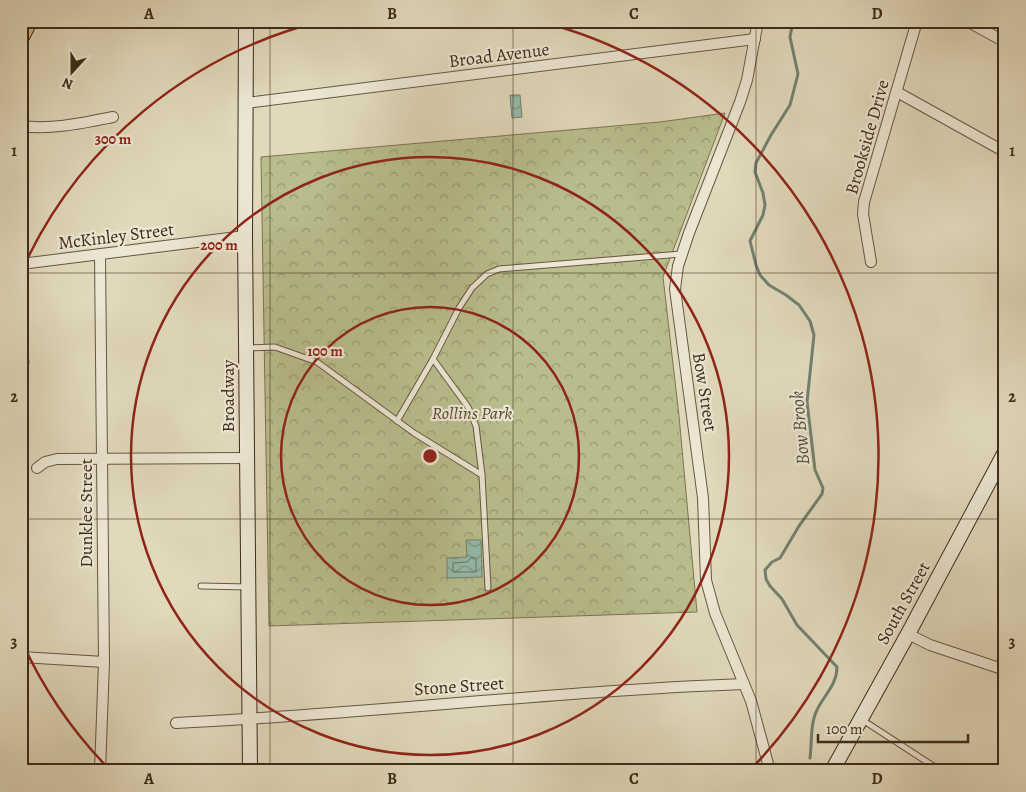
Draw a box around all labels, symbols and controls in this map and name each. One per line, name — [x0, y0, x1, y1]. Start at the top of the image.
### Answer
text: A — [143, 3, 155, 25]
text: B — [387, 3, 397, 25]
text: C — [629, 3, 639, 25]
text: D — [871, 3, 883, 25]
street label: Broad Avenue — [447, 37, 551, 73]
north arrow — [48, 48, 98, 98]
text: N — [59, 73, 76, 94]
street label: Brookside Drive — [839, 77, 895, 197]
text: 300 m — [95, 129, 132, 149]
text: 1 — [11, 140, 17, 162]
text: 1 — [1009, 140, 1015, 162]
street label: McKinley Street — [57, 217, 175, 255]
text: 200 m — [200, 235, 238, 255]
text: 100 m — [307, 341, 343, 361]
street label: Bow Street — [687, 351, 723, 433]
street label: Broadway — [216, 359, 240, 432]
text: 2 — [10, 386, 18, 408]
text: 2 — [1008, 386, 1016, 408]
water label: Bow Brook — [784, 390, 816, 466]
park label: Rollins Park — [432, 401, 512, 425]
centre of rings — [421, 447, 439, 465]
street label: Dunklee Street — [74, 458, 98, 568]
street label: South Street — [870, 557, 936, 649]
text: 3 — [11, 631, 18, 653]
text: 3 — [1009, 631, 1016, 653]
street label: Stone Street — [413, 671, 505, 701]
scale bar — [818, 712, 968, 744]
text: 100 m — [826, 719, 863, 739]
text: A — [143, 768, 155, 790]
text: B — [387, 768, 397, 790]
text: C — [629, 768, 639, 790]
text: D — [871, 768, 883, 790]

